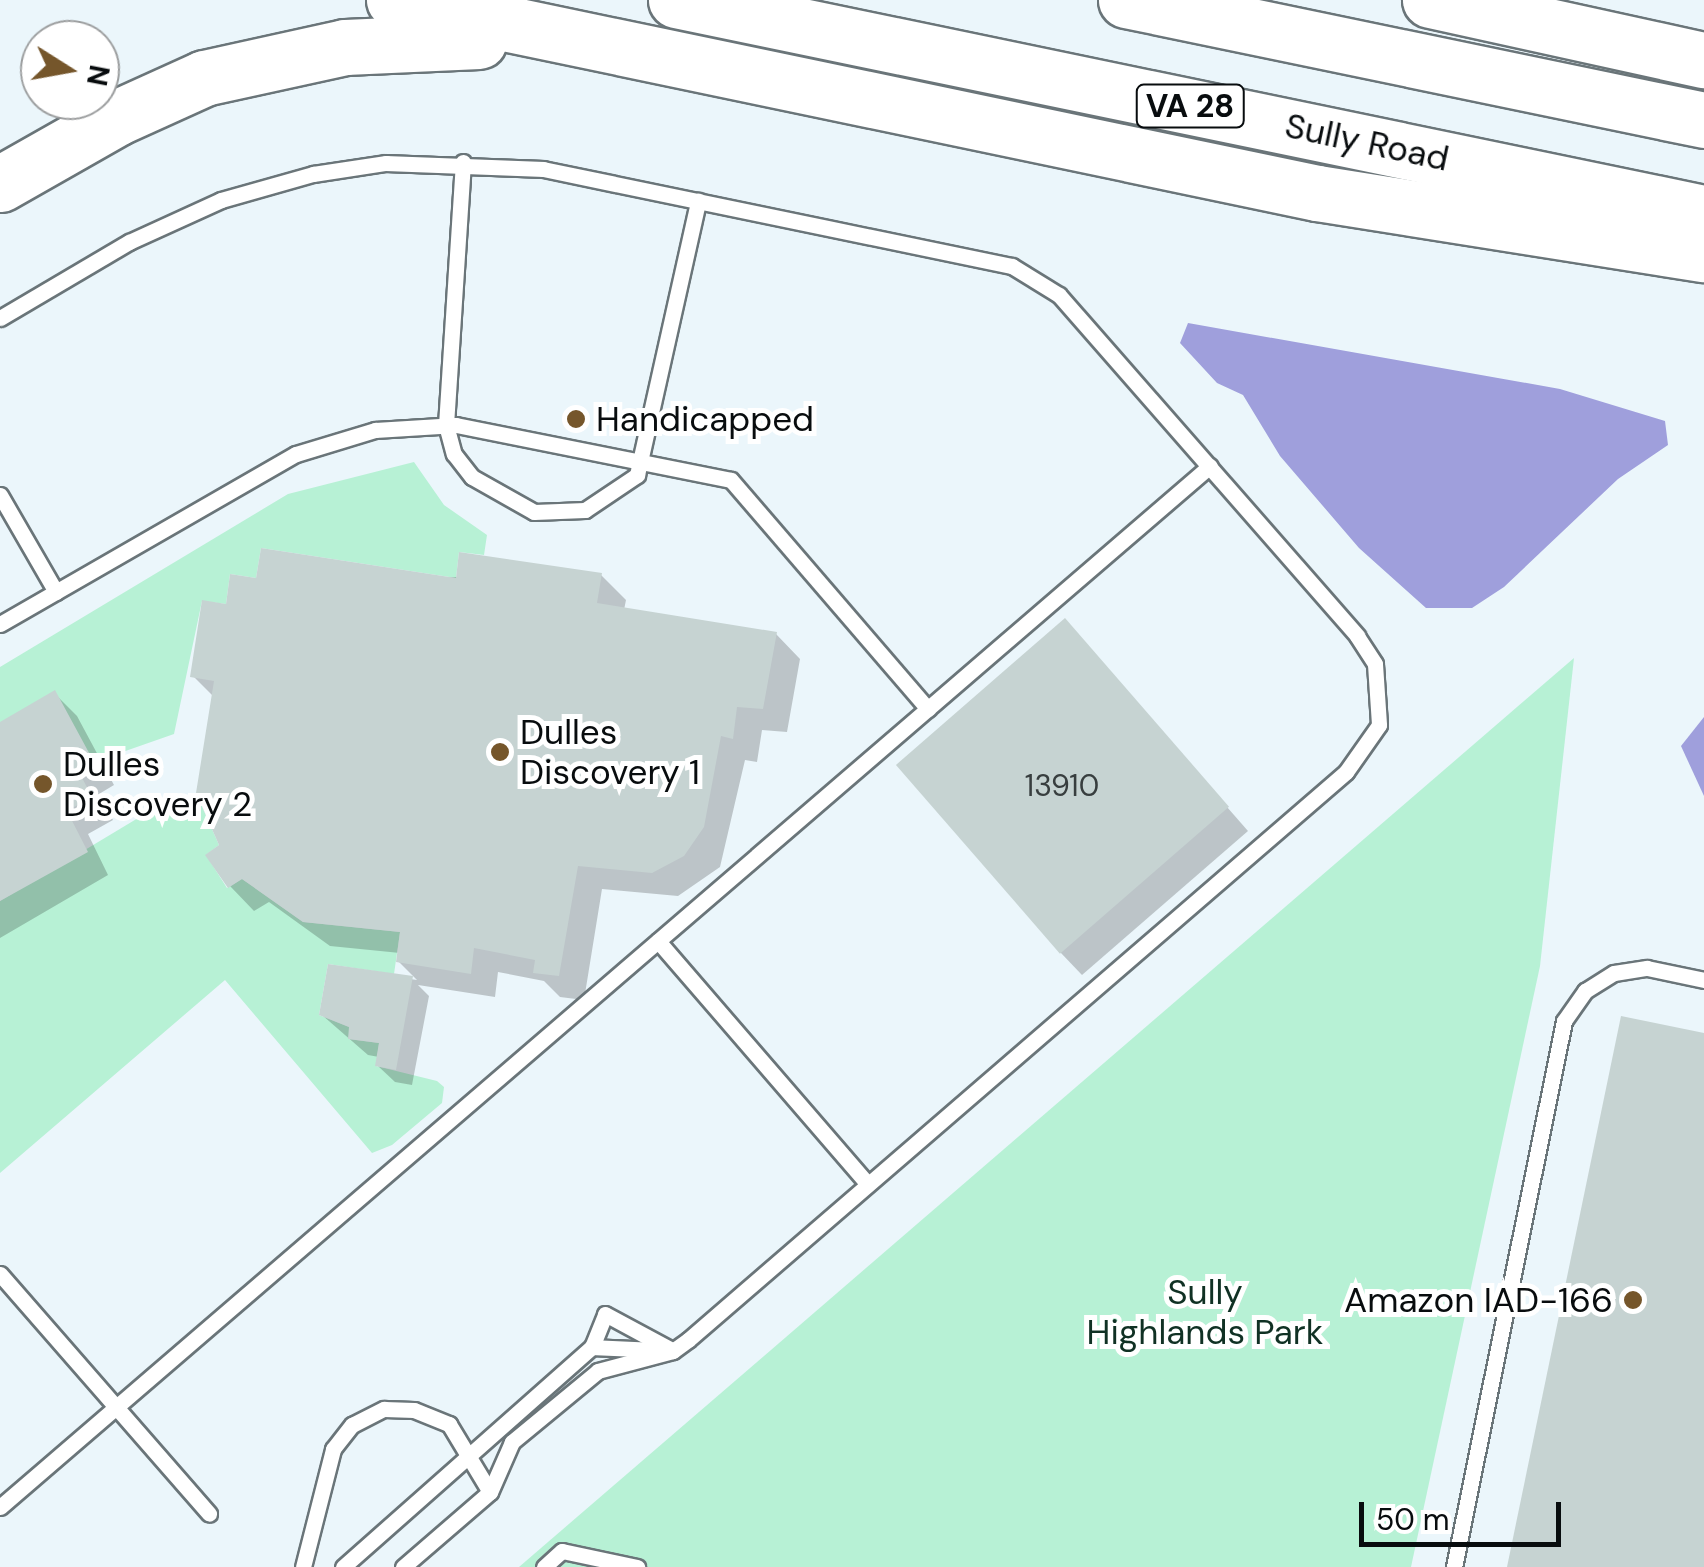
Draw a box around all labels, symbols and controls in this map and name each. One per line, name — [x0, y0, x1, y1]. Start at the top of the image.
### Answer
north arrow — [20, 20, 120, 120]
text: N — [78, 62, 118, 89]
road number: VA 28 — [1135, 79, 1245, 133]
street label: Sully Road — [1281, 104, 1453, 180]
place label: Handicapped — [596, 398, 814, 440]
marker: Handicapped — [565, 408, 587, 430]
place label: Dulles Discovery 1 — [520, 711, 700, 793]
marker: Dulles Discovery 1 — [489, 741, 511, 763]
place label: Dulles Discovery 2 — [63, 743, 252, 825]
house number: 13910 — [1025, 768, 1099, 804]
marker: Dulles Discovery 2 — [32, 773, 54, 795]
park label: Sully Highlands Park — [1087, 1271, 1323, 1353]
place label: Amazon IAD-166 — [1344, 1279, 1613, 1321]
marker: Amazon IAD-166 — [1622, 1289, 1644, 1311]
scale bar — [1364, 1482, 1566, 1544]
text: 50 m — [1376, 1500, 1450, 1539]

